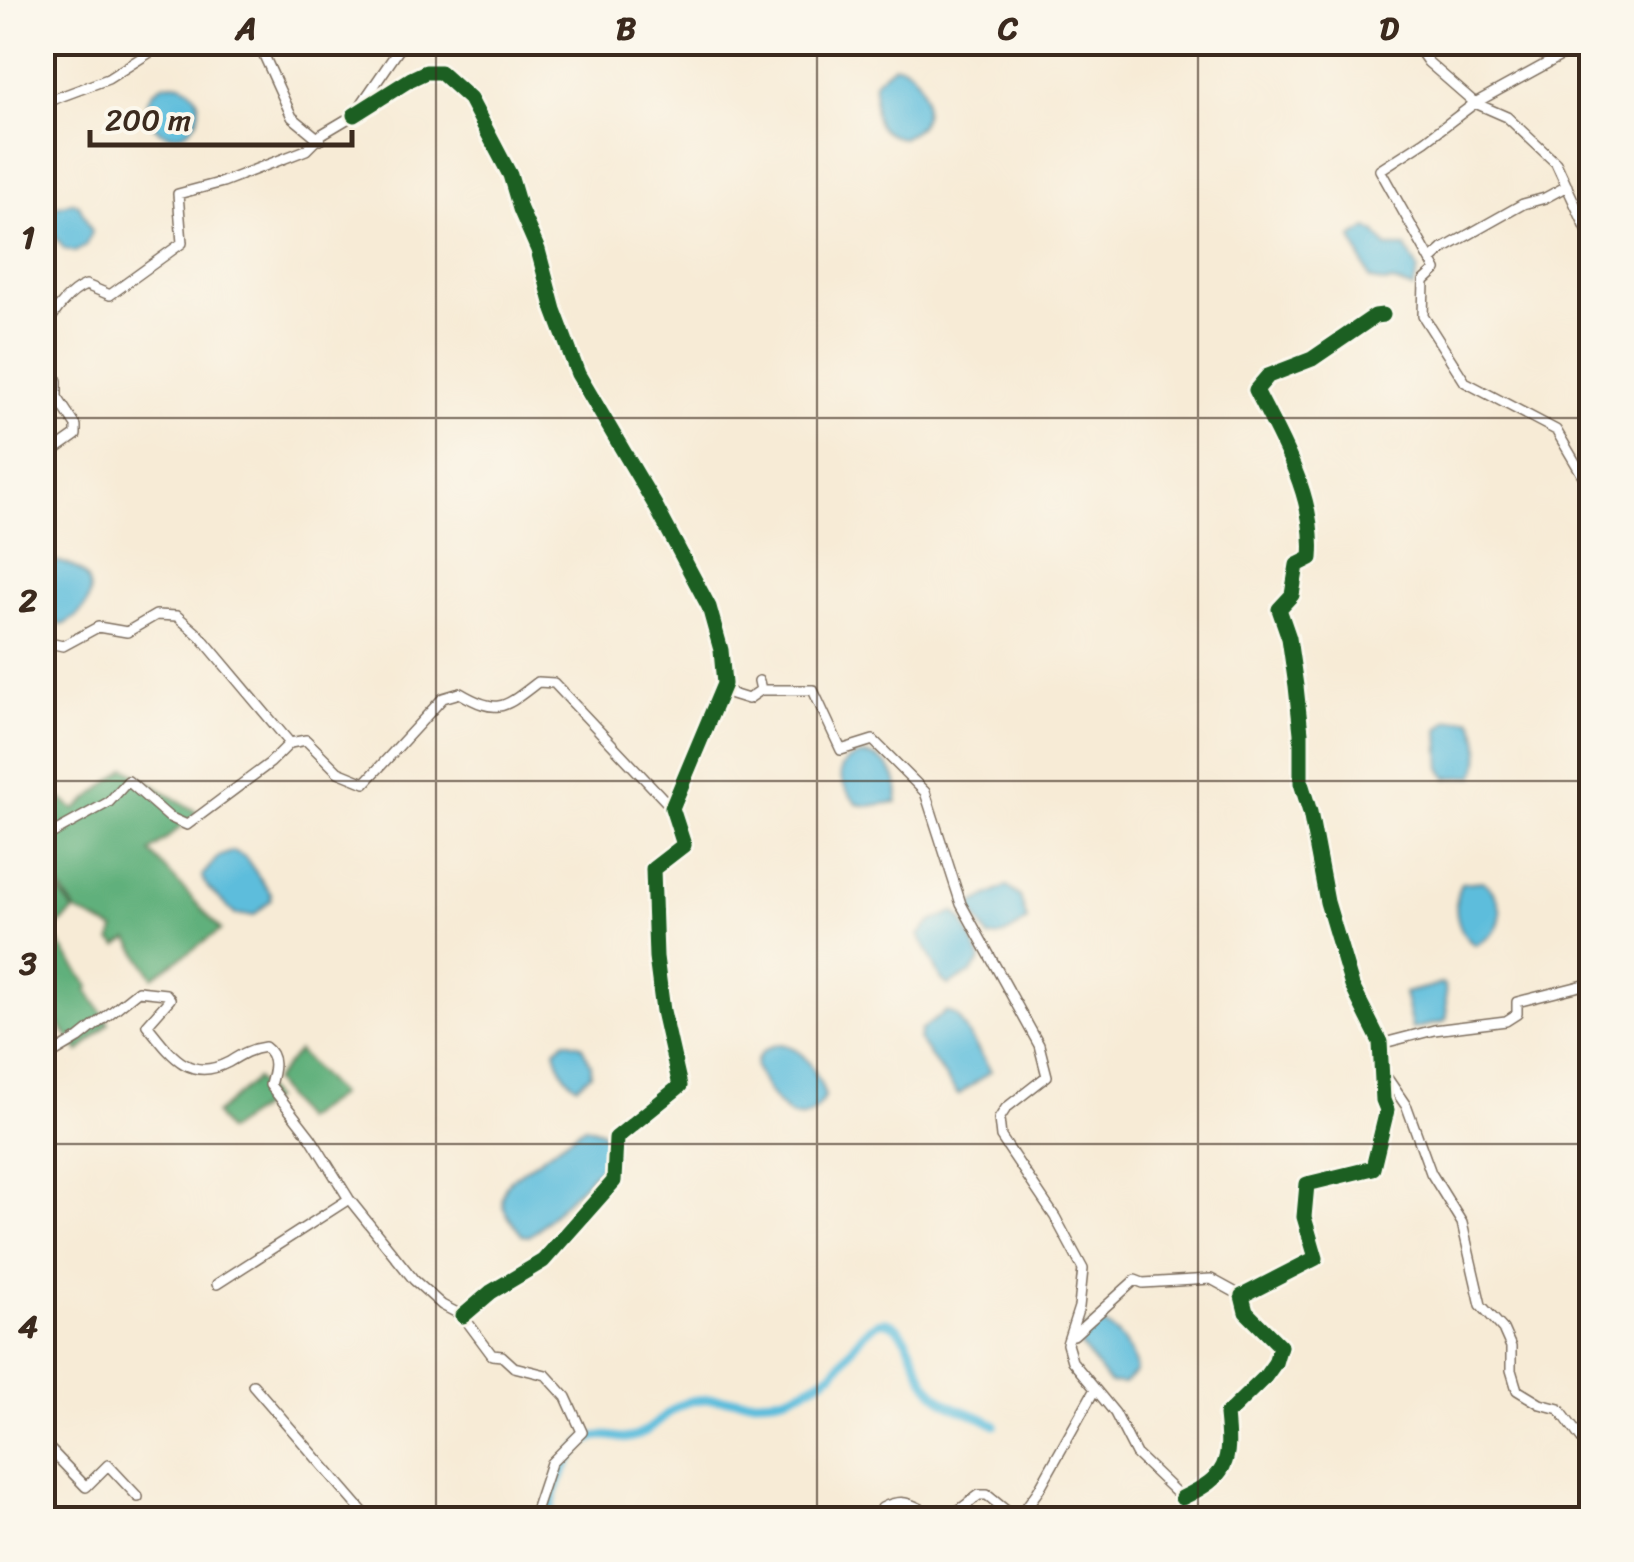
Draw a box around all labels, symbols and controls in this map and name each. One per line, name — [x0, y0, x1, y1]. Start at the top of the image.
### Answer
text: A — [234, 0, 257, 57]
text: B — [616, 0, 636, 57]
text: C — [997, 0, 1019, 57]
text: D — [1379, 0, 1399, 57]
scale bar — [90, 85, 352, 147]
text: 200 m — [105, 93, 191, 147]
text: 1 — [21, 209, 35, 266]
text: 2 — [19, 572, 38, 629]
text: 3 — [18, 935, 37, 992]
text: 4 — [18, 1298, 38, 1355]

